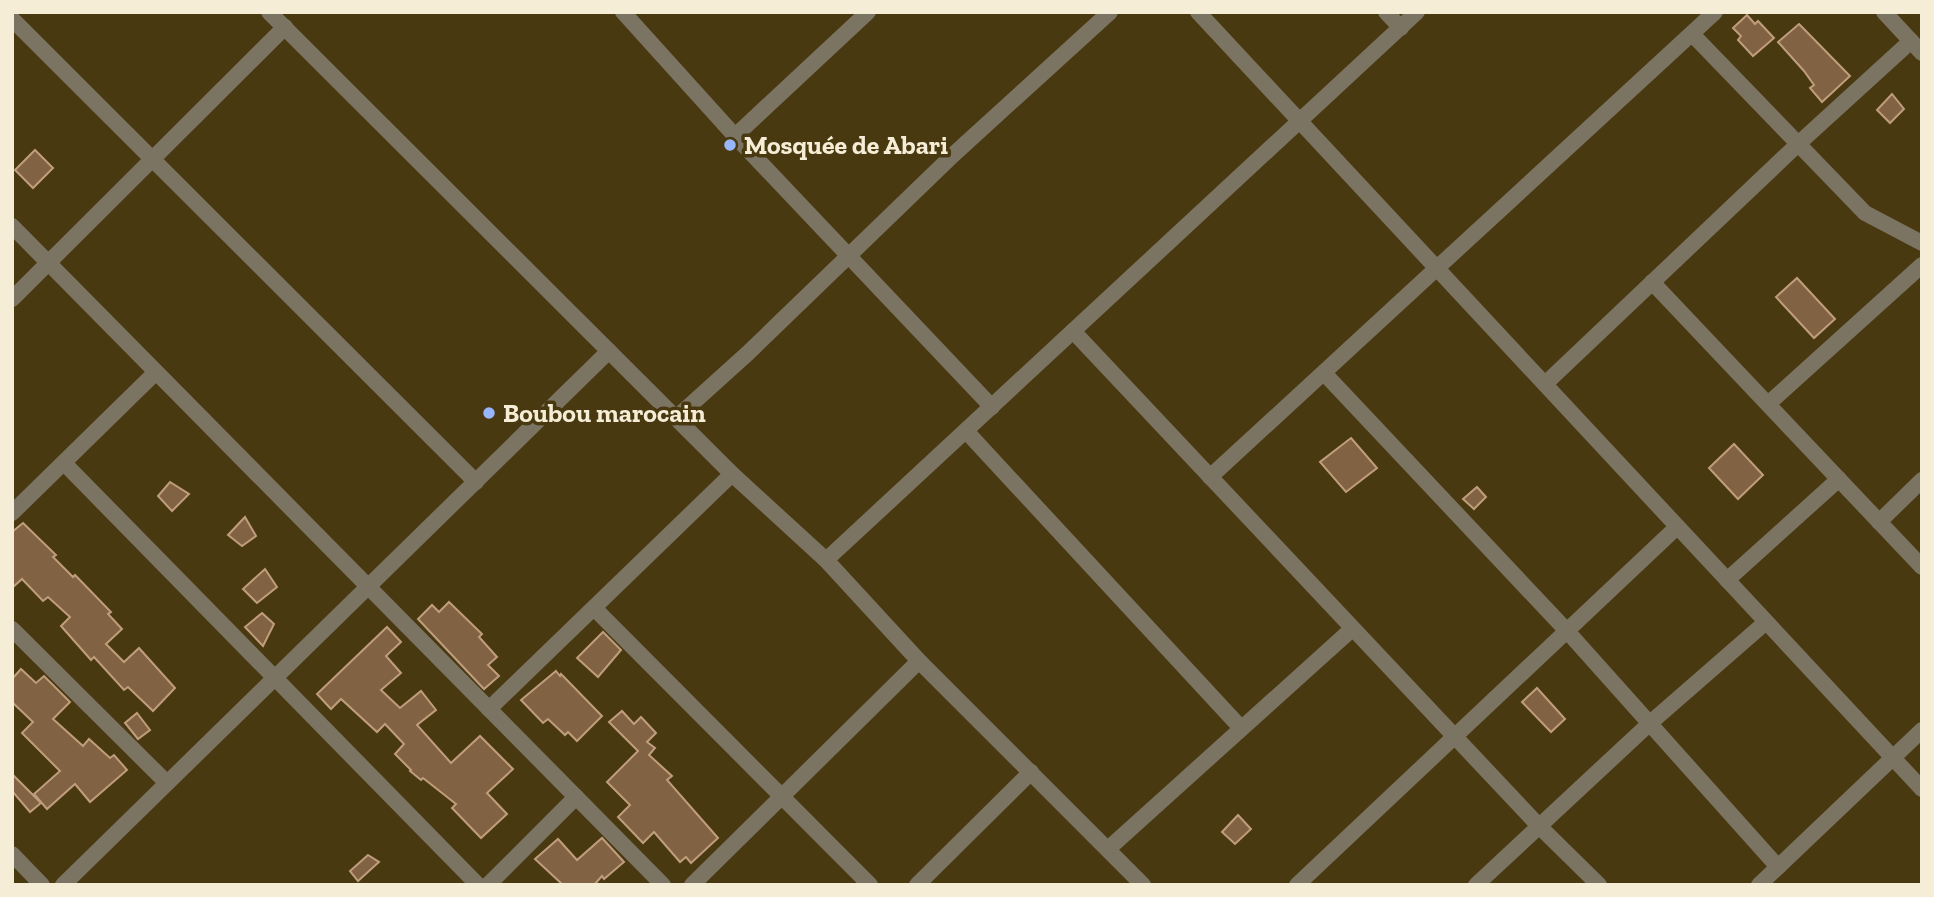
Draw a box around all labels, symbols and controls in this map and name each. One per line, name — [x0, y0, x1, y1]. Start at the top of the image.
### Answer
place label: Mosquée de Abari — [744, 129, 948, 161]
marker: Mosquée de Abari — [722, 137, 738, 153]
place label: Boubou marocain — [503, 397, 706, 429]
marker: Boubou marocain — [481, 405, 497, 421]

